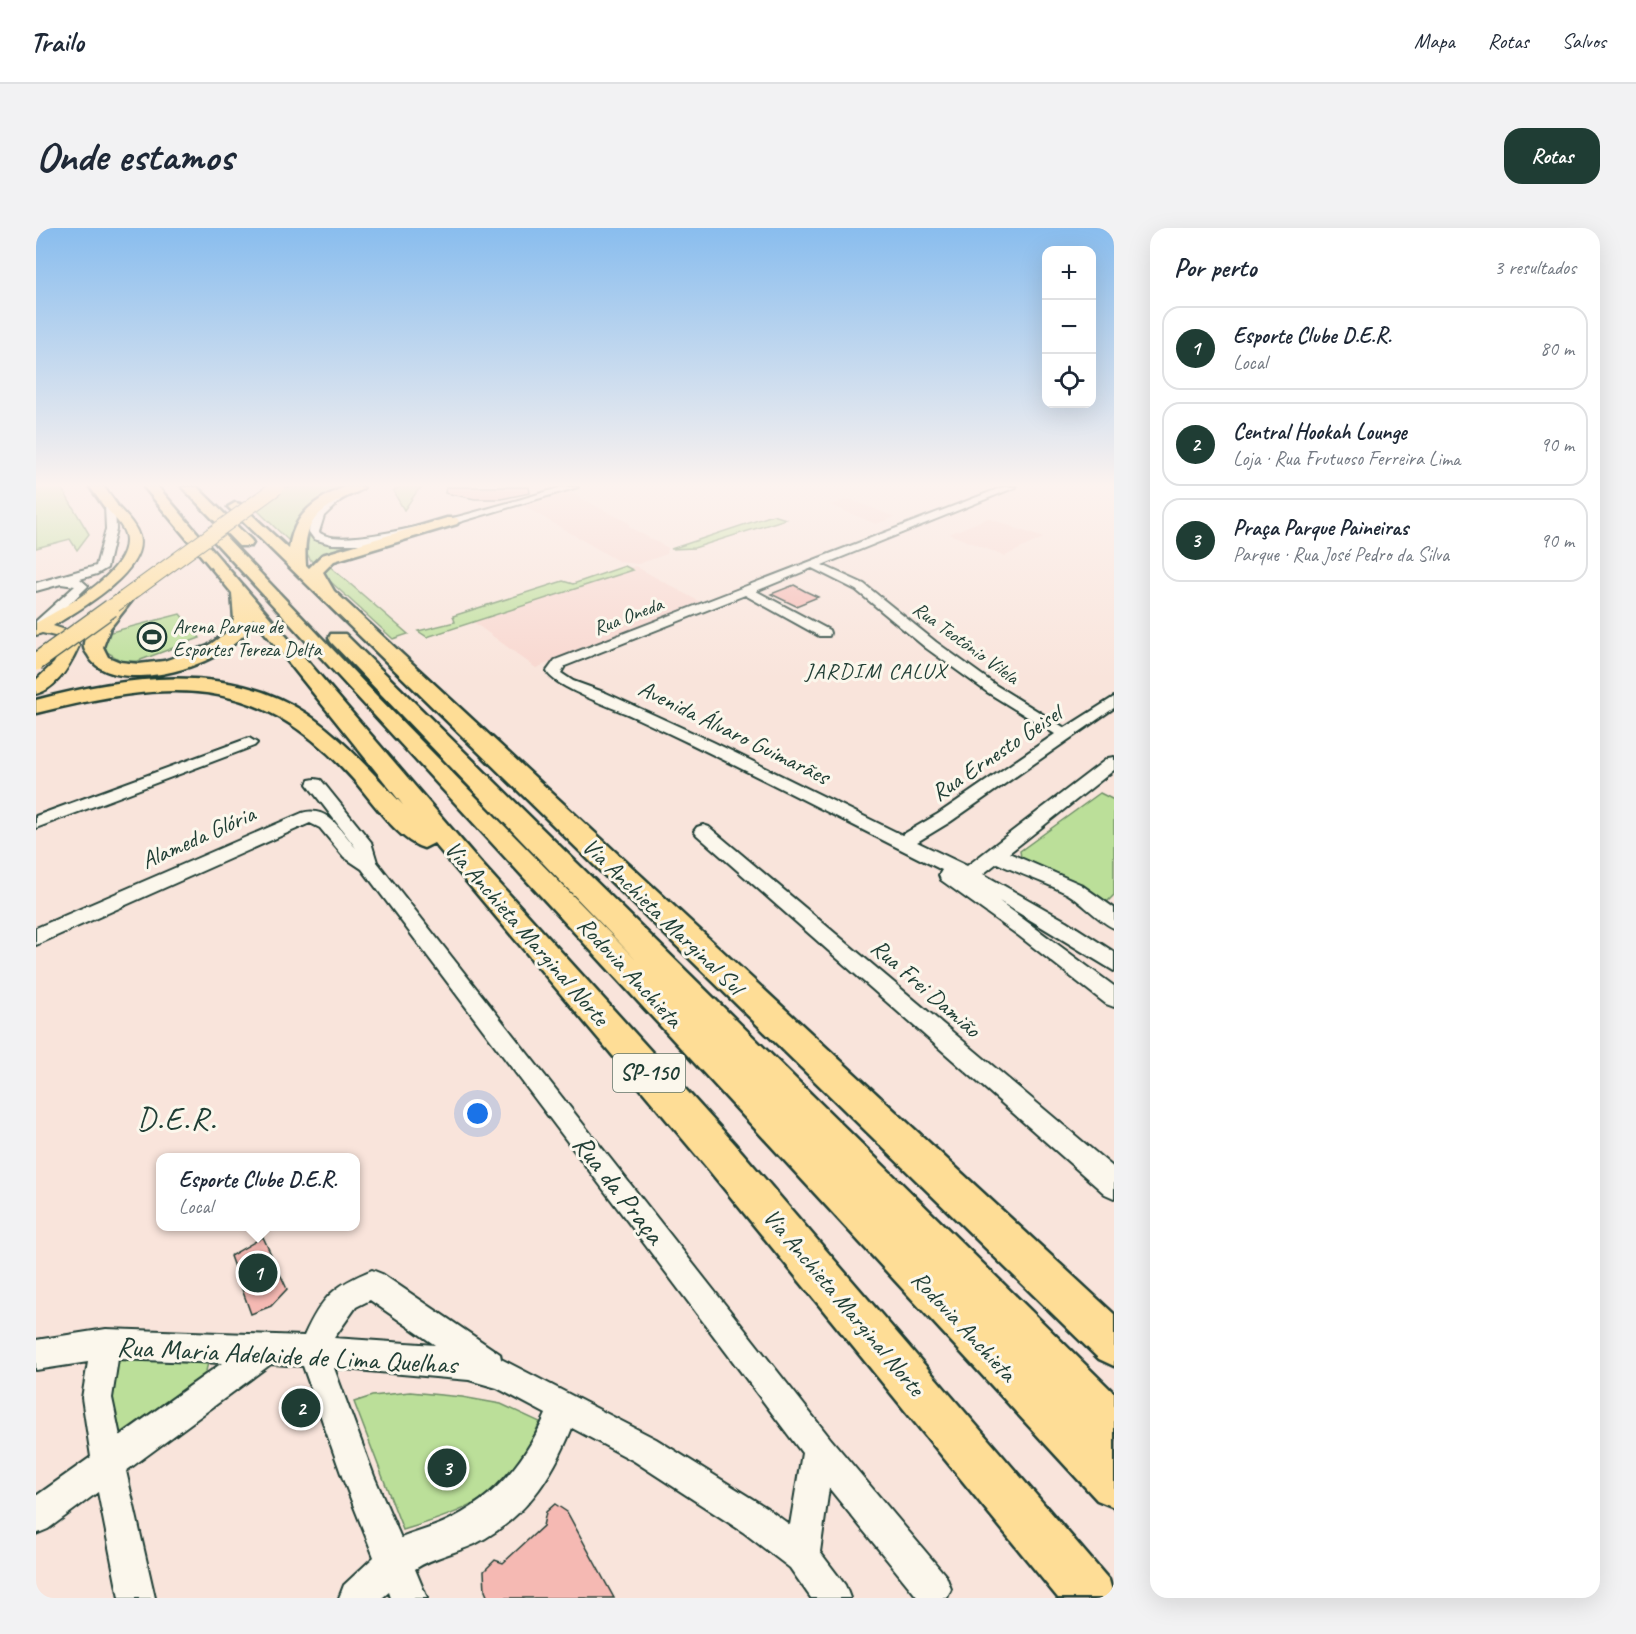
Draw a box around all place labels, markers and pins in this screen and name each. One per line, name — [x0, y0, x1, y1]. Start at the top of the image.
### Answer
place label: Arena Parque de Esportes Tereza Delta — [173, 614, 322, 662]
sports icon: Arena Parque de Esportes Tereza Delta — [136, 621, 168, 653]
pin: 1 — [238, 1250, 278, 1296]
pin: 2 — [282, 1386, 320, 1430]
pin: 3 — [428, 1446, 466, 1490]

